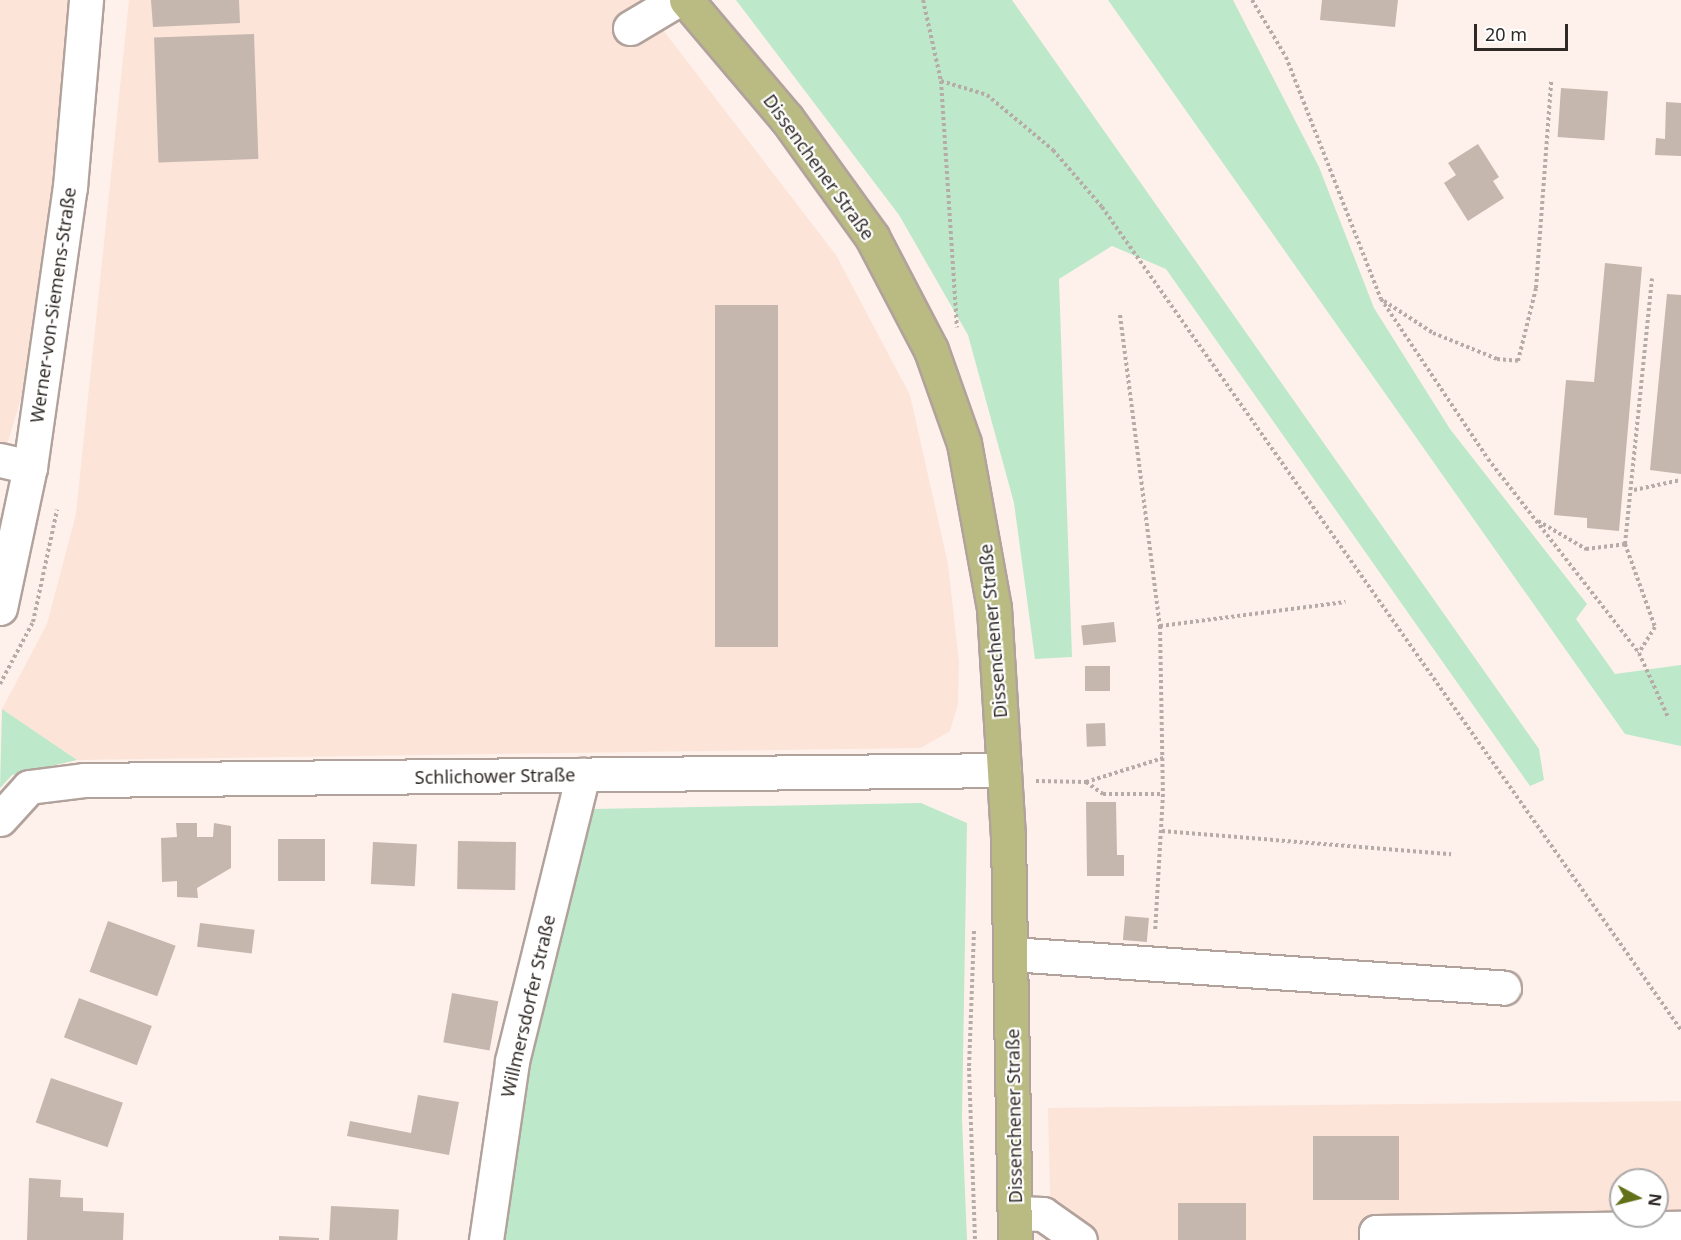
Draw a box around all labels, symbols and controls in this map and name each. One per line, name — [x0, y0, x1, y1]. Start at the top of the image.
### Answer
scale bar — [1477, 12, 1572, 50]
text: 20 m — [1485, 22, 1527, 46]
street label: Dissenchener Straße — [759, 90, 879, 244]
street label: Werner-von-Siemens-Straße — [26, 186, 80, 424]
street label: Dissenchener Straße — [975, 543, 1011, 719]
street label: Schlichower Straße — [414, 764, 576, 788]
street label: Willmersdorfer Straße — [496, 913, 560, 1099]
street label: Dissenchener Straße — [1002, 1028, 1026, 1204]
north arrow — [1609, 1168, 1669, 1228]
text: N — [1643, 1192, 1667, 1208]

